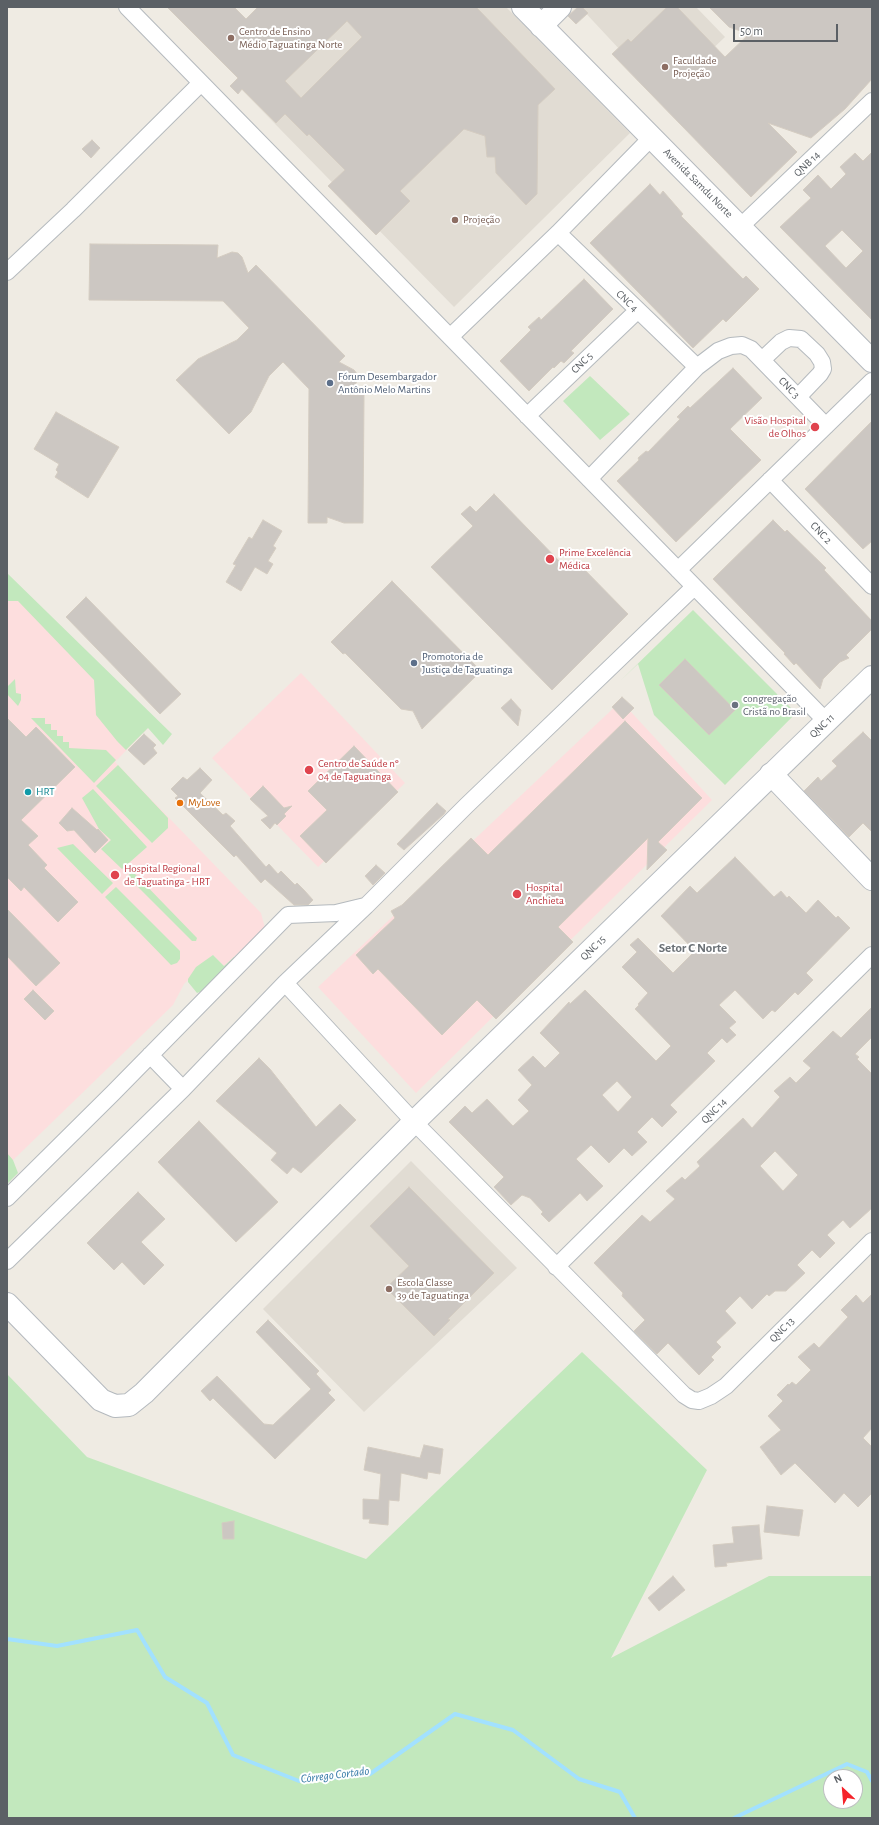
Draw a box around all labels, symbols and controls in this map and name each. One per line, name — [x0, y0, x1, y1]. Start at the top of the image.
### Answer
scale bar — [735, 16, 840, 42]
place label: Centro de Ensino Médio Taguatinga Norte — [239, 25, 342, 51]
text: 50 m — [740, 25, 763, 37]
marker: Centro de Ensino Médio Taguatinga Norte — [226, 33, 236, 43]
place label: Faculdade Projeção — [673, 54, 717, 80]
marker: Faculdade Projeção — [660, 62, 670, 72]
street label: Avenida Samdu Norte — [660, 145, 736, 221]
street label: QNB 14 — [791, 148, 823, 180]
place label: Projeção — [463, 213, 500, 227]
marker: Projeção — [450, 215, 460, 225]
street label: CNC 4 — [613, 287, 641, 315]
street label: CNC 5 — [568, 350, 596, 376]
place label: Fórum Desembargador Antônio Melo Martins — [338, 370, 436, 396]
street label: CNC 3 — [776, 374, 802, 402]
marker: Fórum Desembargador Antônio Melo Martins — [325, 378, 335, 388]
place label: Visão Hospital de Olhos — [744, 414, 806, 440]
marker: Visão Hospital de Olhos — [809, 421, 821, 433]
street label: CNC 2 — [807, 519, 835, 547]
place label: Prime Excelência Médica — [559, 546, 631, 572]
marker: Prime Excelência Médica — [544, 553, 556, 565]
place label: Promotoria de Justiça de Taguatinga — [422, 650, 513, 676]
marker: Promotoria de Justiça de Taguatinga — [409, 658, 419, 668]
place label: congregação Cristã no Brasil — [743, 692, 806, 718]
marker: congregação Cristã no Brasil — [730, 700, 740, 710]
street label: QNC 11 — [807, 711, 837, 741]
place label: Centro de Saúde nº 04 de Taguatinga — [318, 757, 399, 783]
marker: Centro de Saúde nº 04 de Taguatinga — [303, 764, 315, 776]
place label: HRT — [36, 785, 55, 799]
marker: HRT — [23, 787, 33, 797]
place label: MyLove — [188, 796, 220, 810]
marker: MyLove — [175, 798, 185, 808]
place label: Hospital Regional de Taguatinga - HRT — [124, 862, 210, 888]
marker: Hospital Regional de Taguatinga - HRT — [109, 869, 121, 881]
place label: Hospital Anchieta — [526, 881, 564, 907]
marker: Hospital Anchieta — [511, 888, 523, 900]
street label: QNC 15 — [578, 933, 608, 963]
district label: Setor C Norte — [659, 940, 727, 956]
street label: QNC 14 — [698, 1095, 730, 1127]
place label: Escola Classe 39 de Taguatinga — [397, 1276, 469, 1302]
marker: Escola Classe 39 de Taguatinga — [384, 1284, 394, 1294]
street label: QNC 13 — [767, 1315, 797, 1345]
water label: Córrego Cortado — [300, 1764, 370, 1786]
north arrow — [823, 1769, 863, 1809]
text: N — [832, 1772, 844, 1785]

